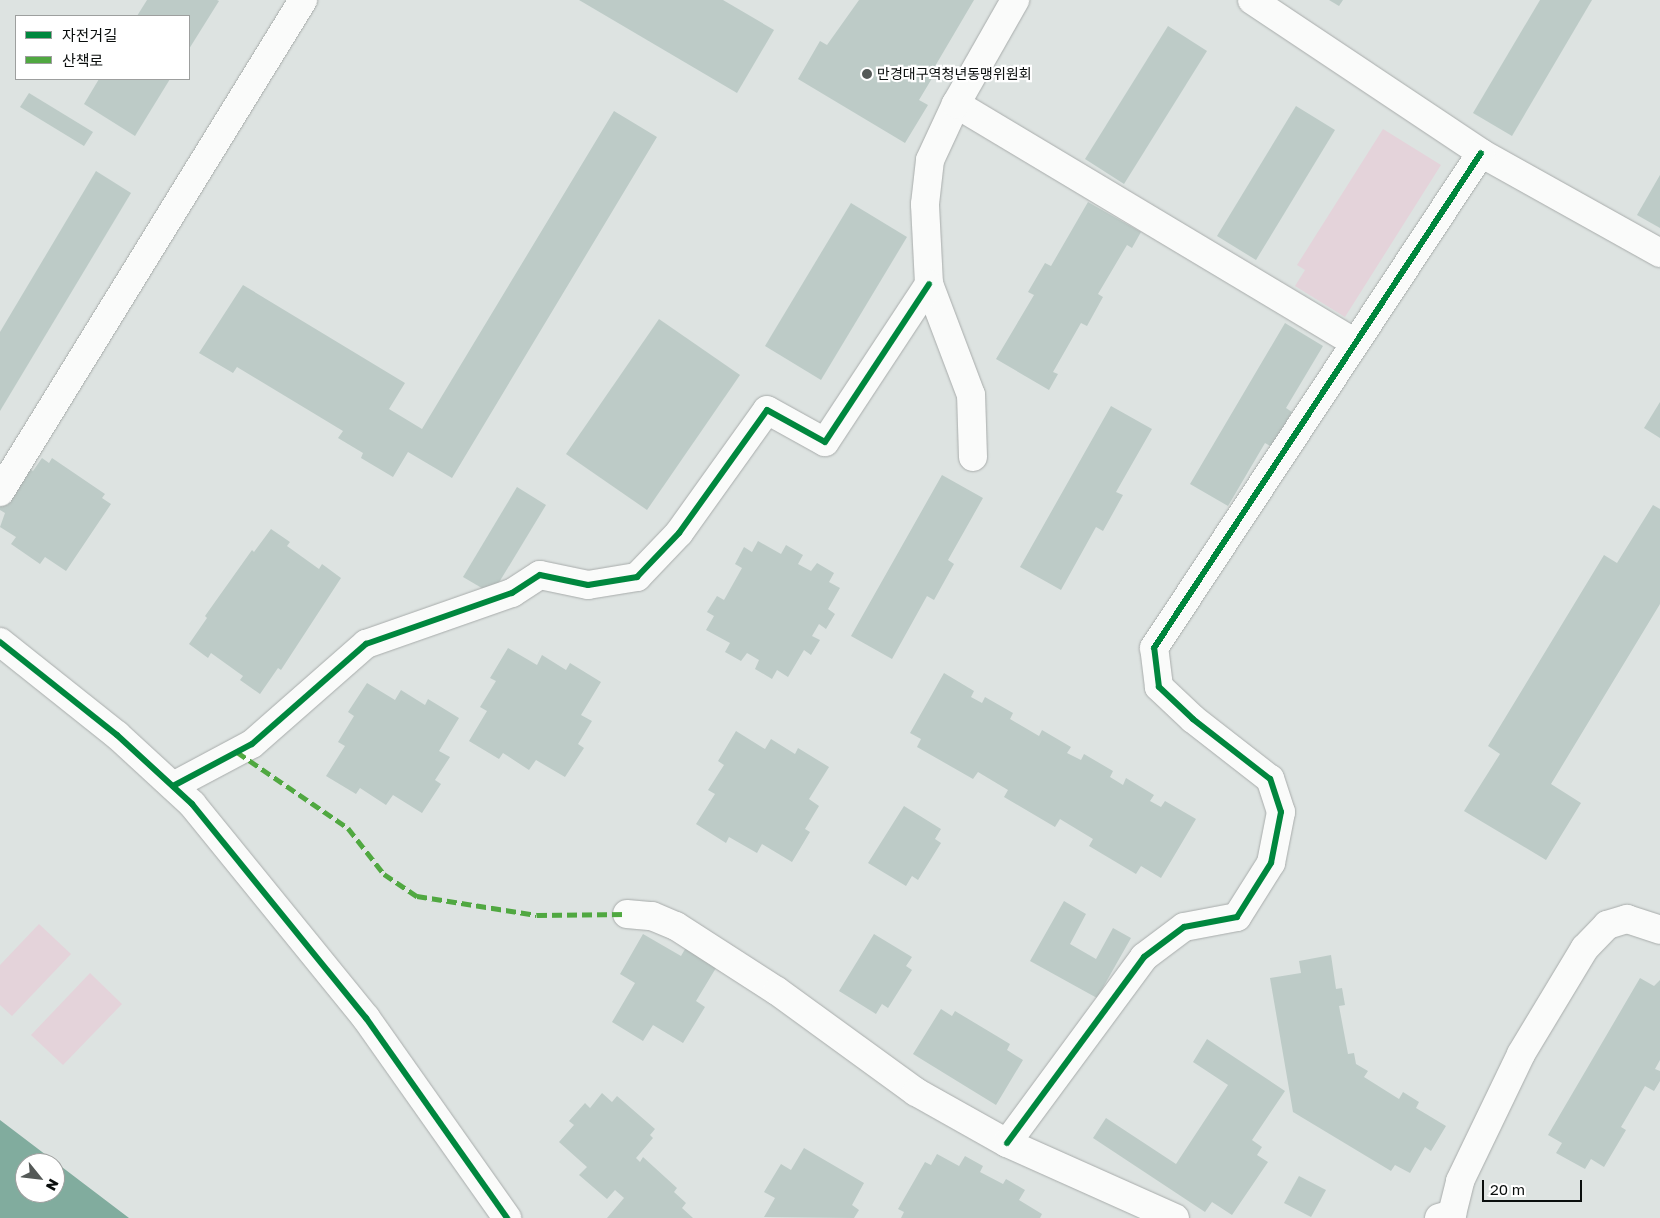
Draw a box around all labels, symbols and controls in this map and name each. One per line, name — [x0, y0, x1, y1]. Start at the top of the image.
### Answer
legend — [15, 15, 190, 80]
text: 자전거길 — [62, 26, 117, 44]
text: 산책로 — [62, 51, 103, 69]
place label: 만경대구역청년동맹위원회 — [877, 66, 1032, 82]
marker: 만경대구역청년동맹위원회 — [861, 68, 873, 80]
north arrow — [15, 1153, 65, 1203]
scale bar — [1485, 1170, 1585, 1202]
text: N — [43, 1176, 63, 1194]
text: 20 m — [1490, 1180, 1525, 1198]

